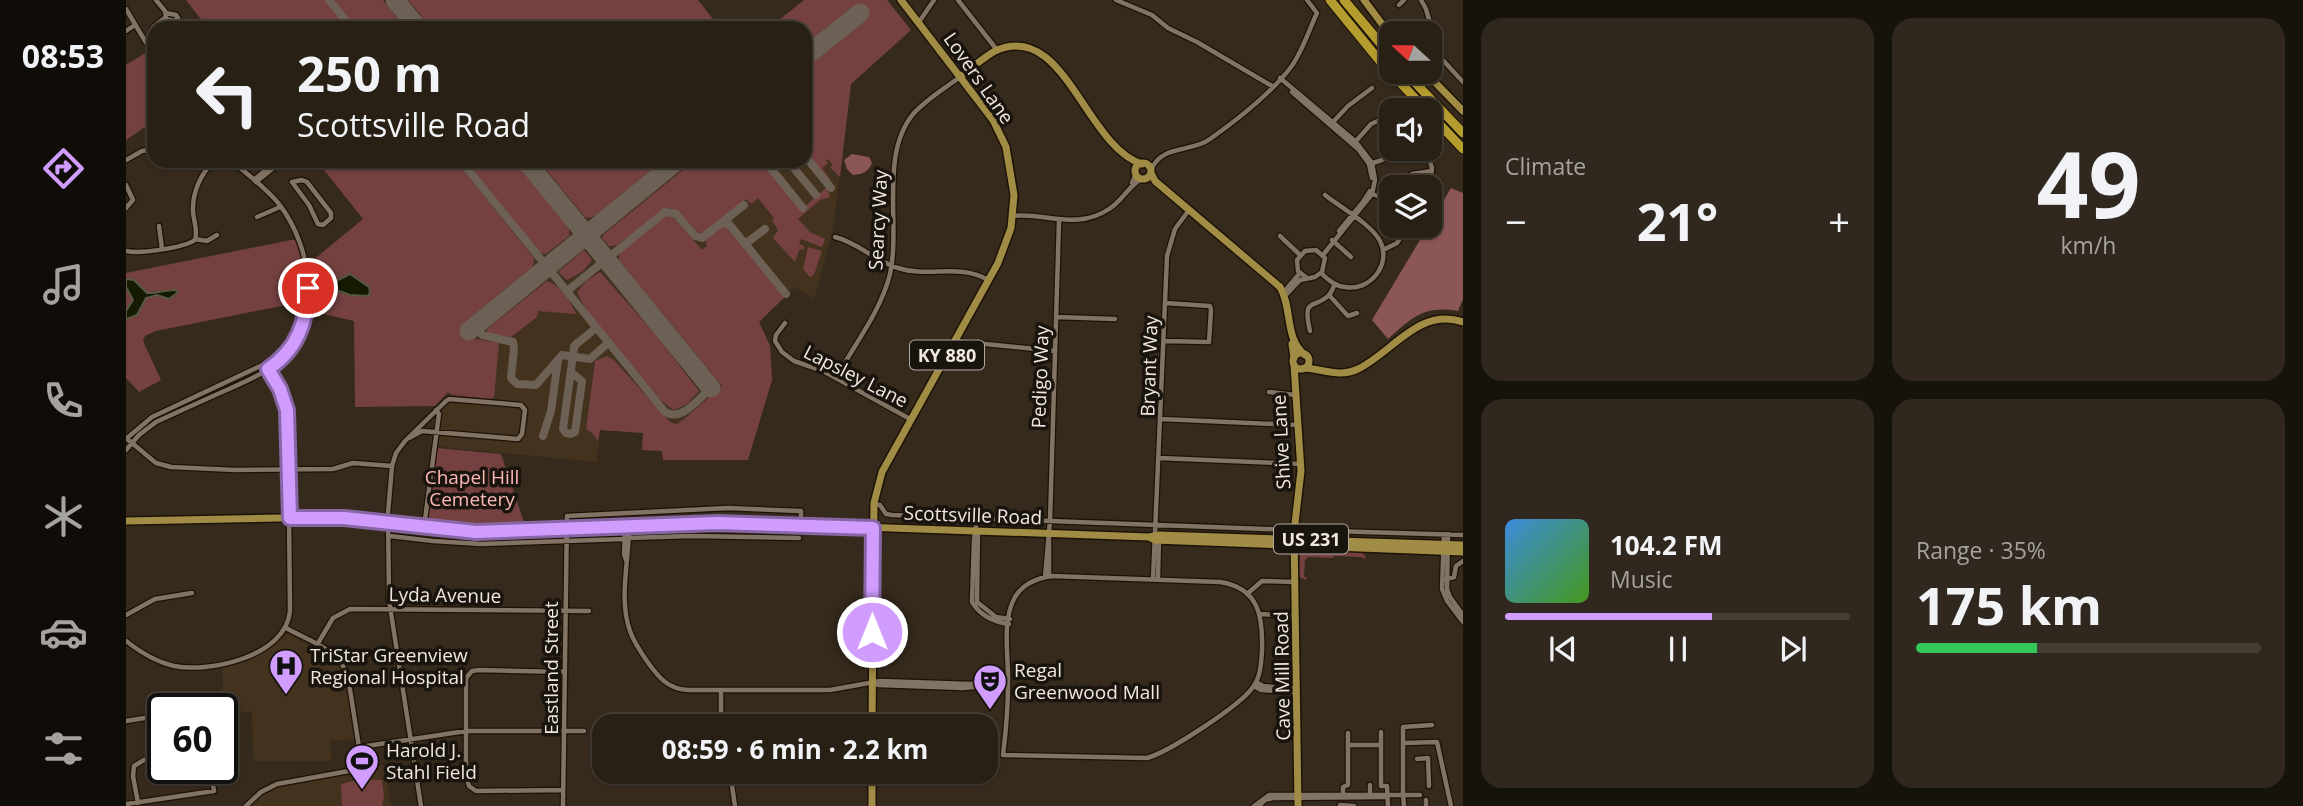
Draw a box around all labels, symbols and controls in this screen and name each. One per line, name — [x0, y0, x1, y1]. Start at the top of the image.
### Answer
north arrow — [1379, 21, 1442, 84]
map controls — [1379, 21, 1442, 238]
street label: Lovers Lane — [938, 27, 1020, 129]
text: 08:53 — [22, 34, 104, 77]
text: 250 m — [297, 40, 442, 106]
icon: left — [182, 49, 273, 140]
button: sound — [1379, 98, 1442, 161]
text: Scottsville Road — [297, 103, 530, 146]
text: 49 — [2036, 121, 2141, 245]
icon: directions — [39, 144, 88, 193]
text: Climate — [1505, 150, 1586, 182]
street label: Searcy Way — [862, 169, 894, 271]
button: layers — [1379, 175, 1442, 238]
text: 21° — [1637, 185, 1718, 256]
text: − — [1505, 195, 1527, 247]
text: + — [1828, 195, 1850, 247]
text: km/h — [2061, 229, 2116, 261]
pin — [278, 258, 338, 318]
icon: music — [39, 260, 88, 309]
icon: arrive — [289, 269, 327, 307]
street label: Bryant Way — [1134, 315, 1164, 417]
street label: Pedigo Way — [1025, 325, 1055, 429]
street label: Lapsley Lane — [799, 339, 913, 413]
road number: KY 880 — [910, 340, 984, 370]
icon: phone — [39, 376, 88, 425]
street label: Shive Lane — [1266, 394, 1296, 490]
park label: Chapel Hill Cemetery — [425, 464, 519, 512]
icon: climate — [39, 492, 88, 541]
street label: Scottsville Road — [903, 500, 1043, 530]
road number: US 231 — [1274, 524, 1348, 554]
text: 104.2 FM — [1610, 527, 1722, 563]
text: Range · 35% — [1916, 534, 2046, 566]
text: Music — [1610, 563, 1673, 595]
text: 175 km — [1916, 569, 2102, 640]
street label: Lyda Avenue — [388, 581, 502, 609]
position arrow — [835, 595, 909, 669]
street label: Eastland Street — [538, 601, 564, 735]
icon: car — [39, 608, 88, 657]
street label: Cave Mill Road — [1268, 611, 1296, 741]
icon: previous — [1544, 630, 1582, 668]
icon: pause — [1659, 630, 1697, 668]
icon: next — [1774, 630, 1812, 668]
place label: TriStar Greenview Regional Hospital — [310, 642, 468, 690]
hospital icon: TriStar Greenview Regional Hospital — [267, 647, 305, 696]
place label: Regal Greenwood Mall — [1014, 657, 1160, 705]
theatre icon: Regal Greenwood Mall — [971, 662, 1009, 711]
speed limit sign: 60 — [147, 693, 238, 784]
icon: filters — [39, 724, 88, 773]
text: 08:59 · 6 min · 2.2 km — [662, 731, 928, 767]
place label: Harold J. Stahl Field — [386, 737, 477, 785]
sports icon: Harold J. Stahl Field — [343, 742, 381, 791]

